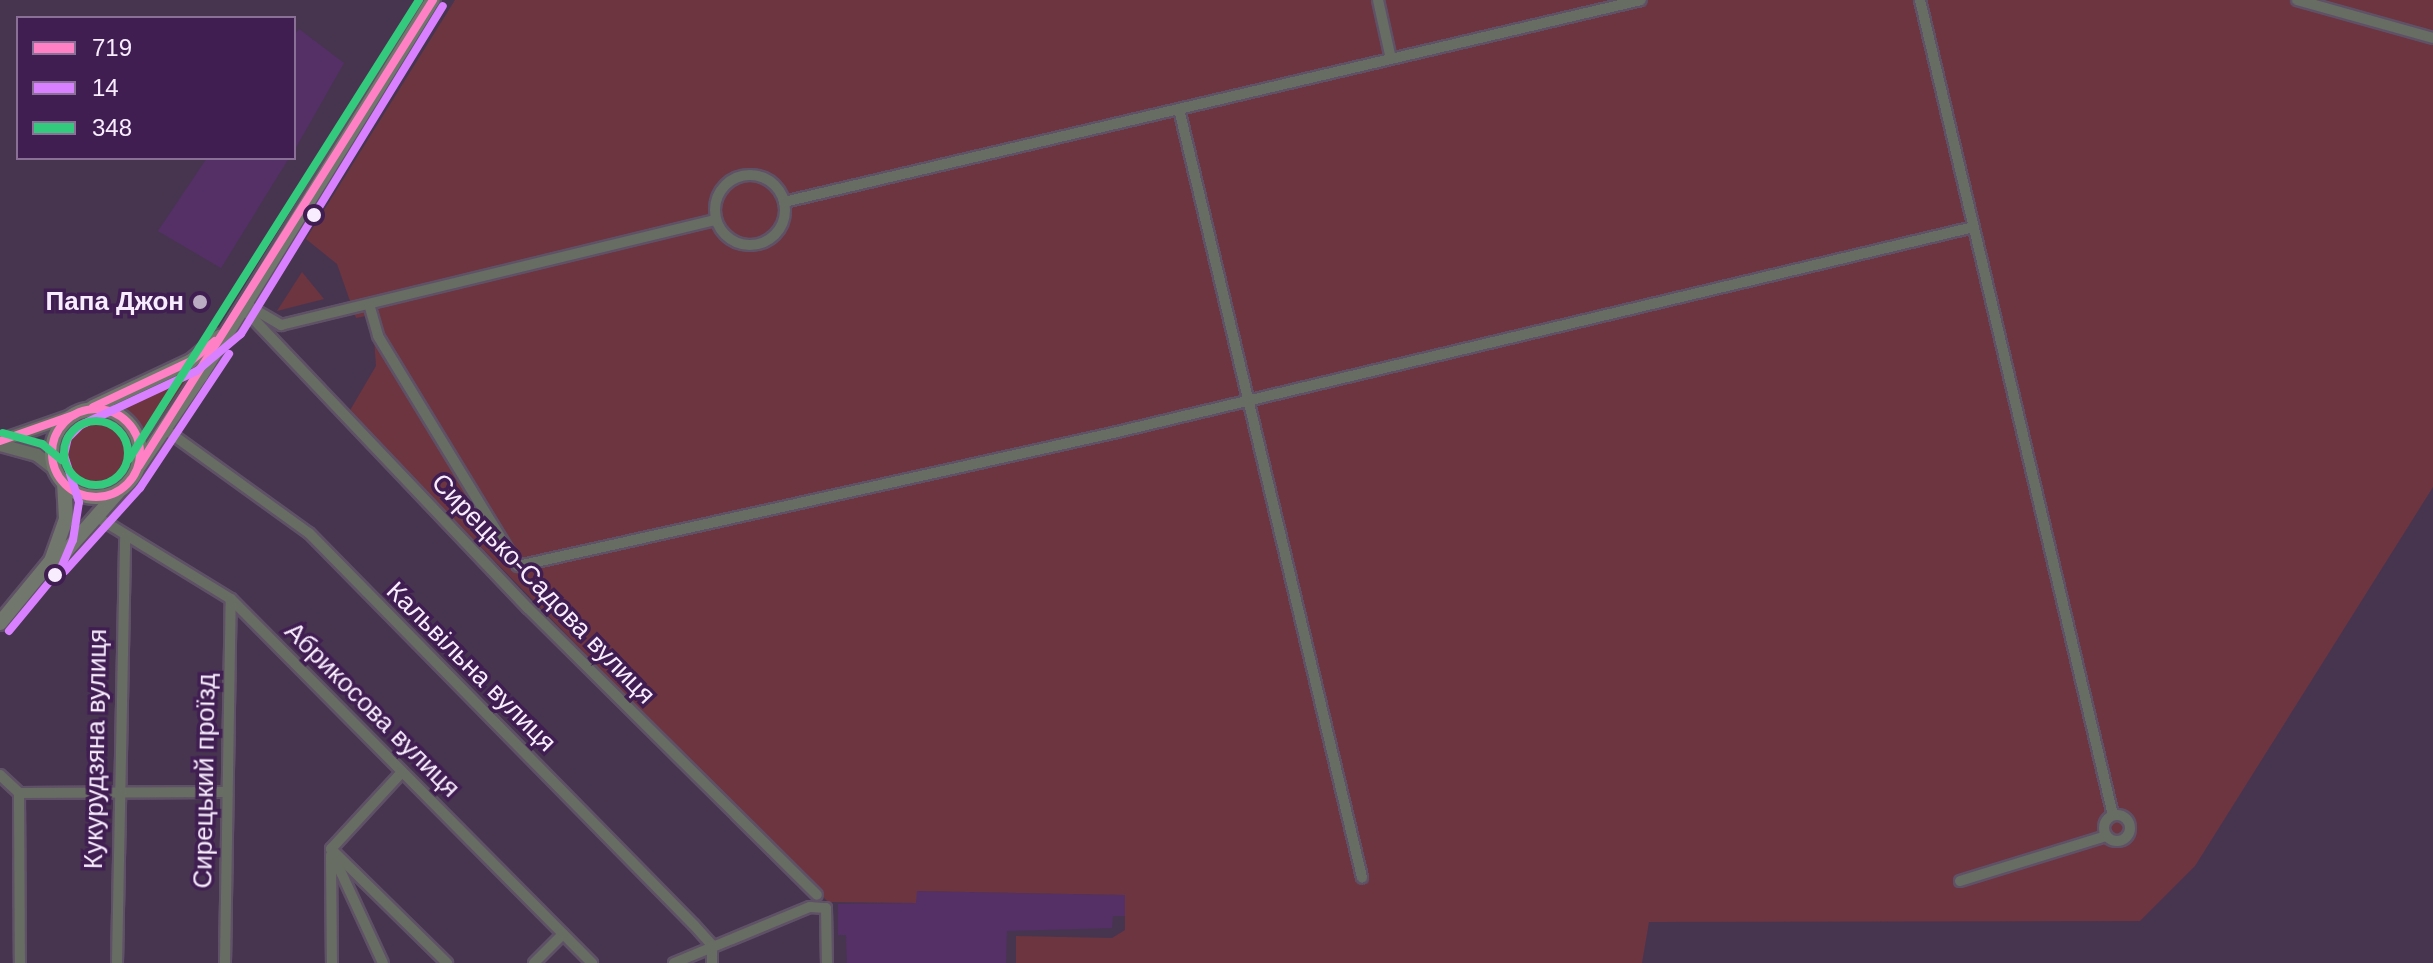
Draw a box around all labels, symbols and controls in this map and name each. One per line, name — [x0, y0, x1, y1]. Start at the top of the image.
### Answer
legend — [16, 16, 296, 160]
text: 719 — [92, 34, 132, 61]
text: 14 — [92, 74, 119, 101]
text: 348 — [92, 114, 132, 141]
unlabelled marker — [306, 207, 322, 223]
place label: Папа Джон — [46, 286, 184, 318]
marker: Папа Джон — [191, 293, 209, 311]
street label: Сирецько-Садова вулиця — [425, 467, 661, 711]
unlabelled marker — [47, 567, 63, 583]
street label: Кальвільна вулиця — [380, 576, 562, 758]
street label: Абрикосова вулиця — [278, 616, 466, 804]
street label: Кукурудзяна вулиця — [78, 629, 114, 869]
street label: Сирецький проїзд — [188, 673, 222, 889]

